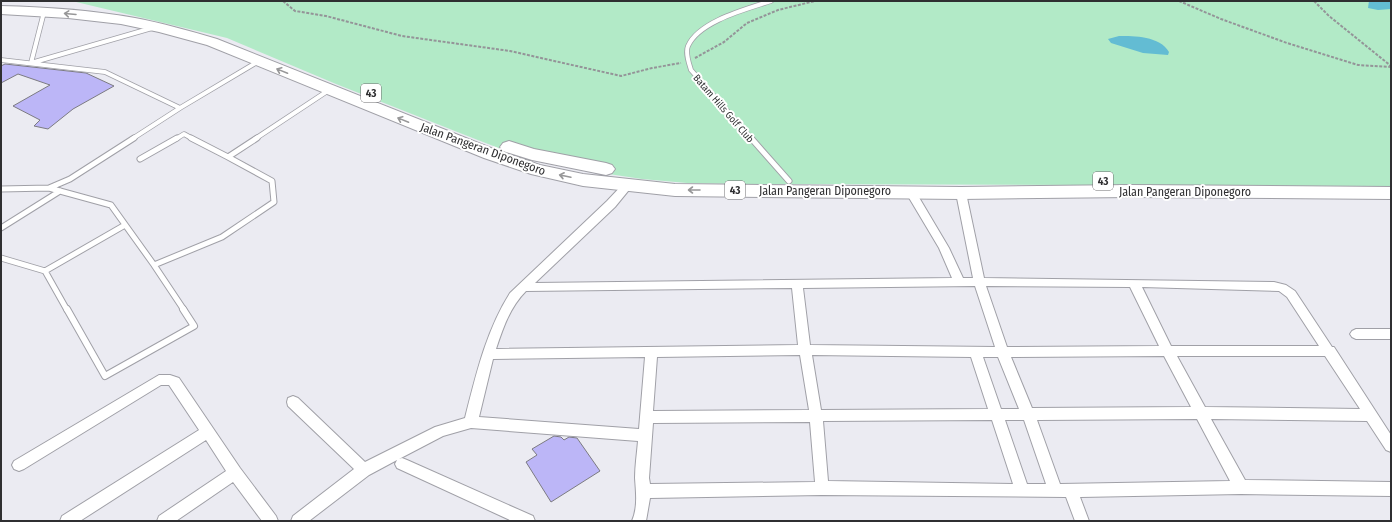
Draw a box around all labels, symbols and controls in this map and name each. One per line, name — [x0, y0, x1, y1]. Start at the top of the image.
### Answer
one-way arrow — [63, 11, 76, 18]
one-way arrow — [277, 67, 289, 74]
street label: Batam Hills Golf Club — [690, 72, 756, 145]
road number: 43 — [361, 84, 381, 102]
one-way arrow — [397, 115, 409, 123]
street label: Jalan Pangeran Diponegoro — [419, 120, 547, 178]
one-way arrow — [559, 172, 572, 180]
road number: 43 — [1093, 172, 1113, 190]
road number: 43 — [725, 181, 745, 199]
street label: Jalan Pangeran Diponegoro — [759, 184, 891, 198]
street label: Jalan Pangeran Diponegoro — [1119, 185, 1251, 199]
one-way arrow — [688, 186, 701, 194]

